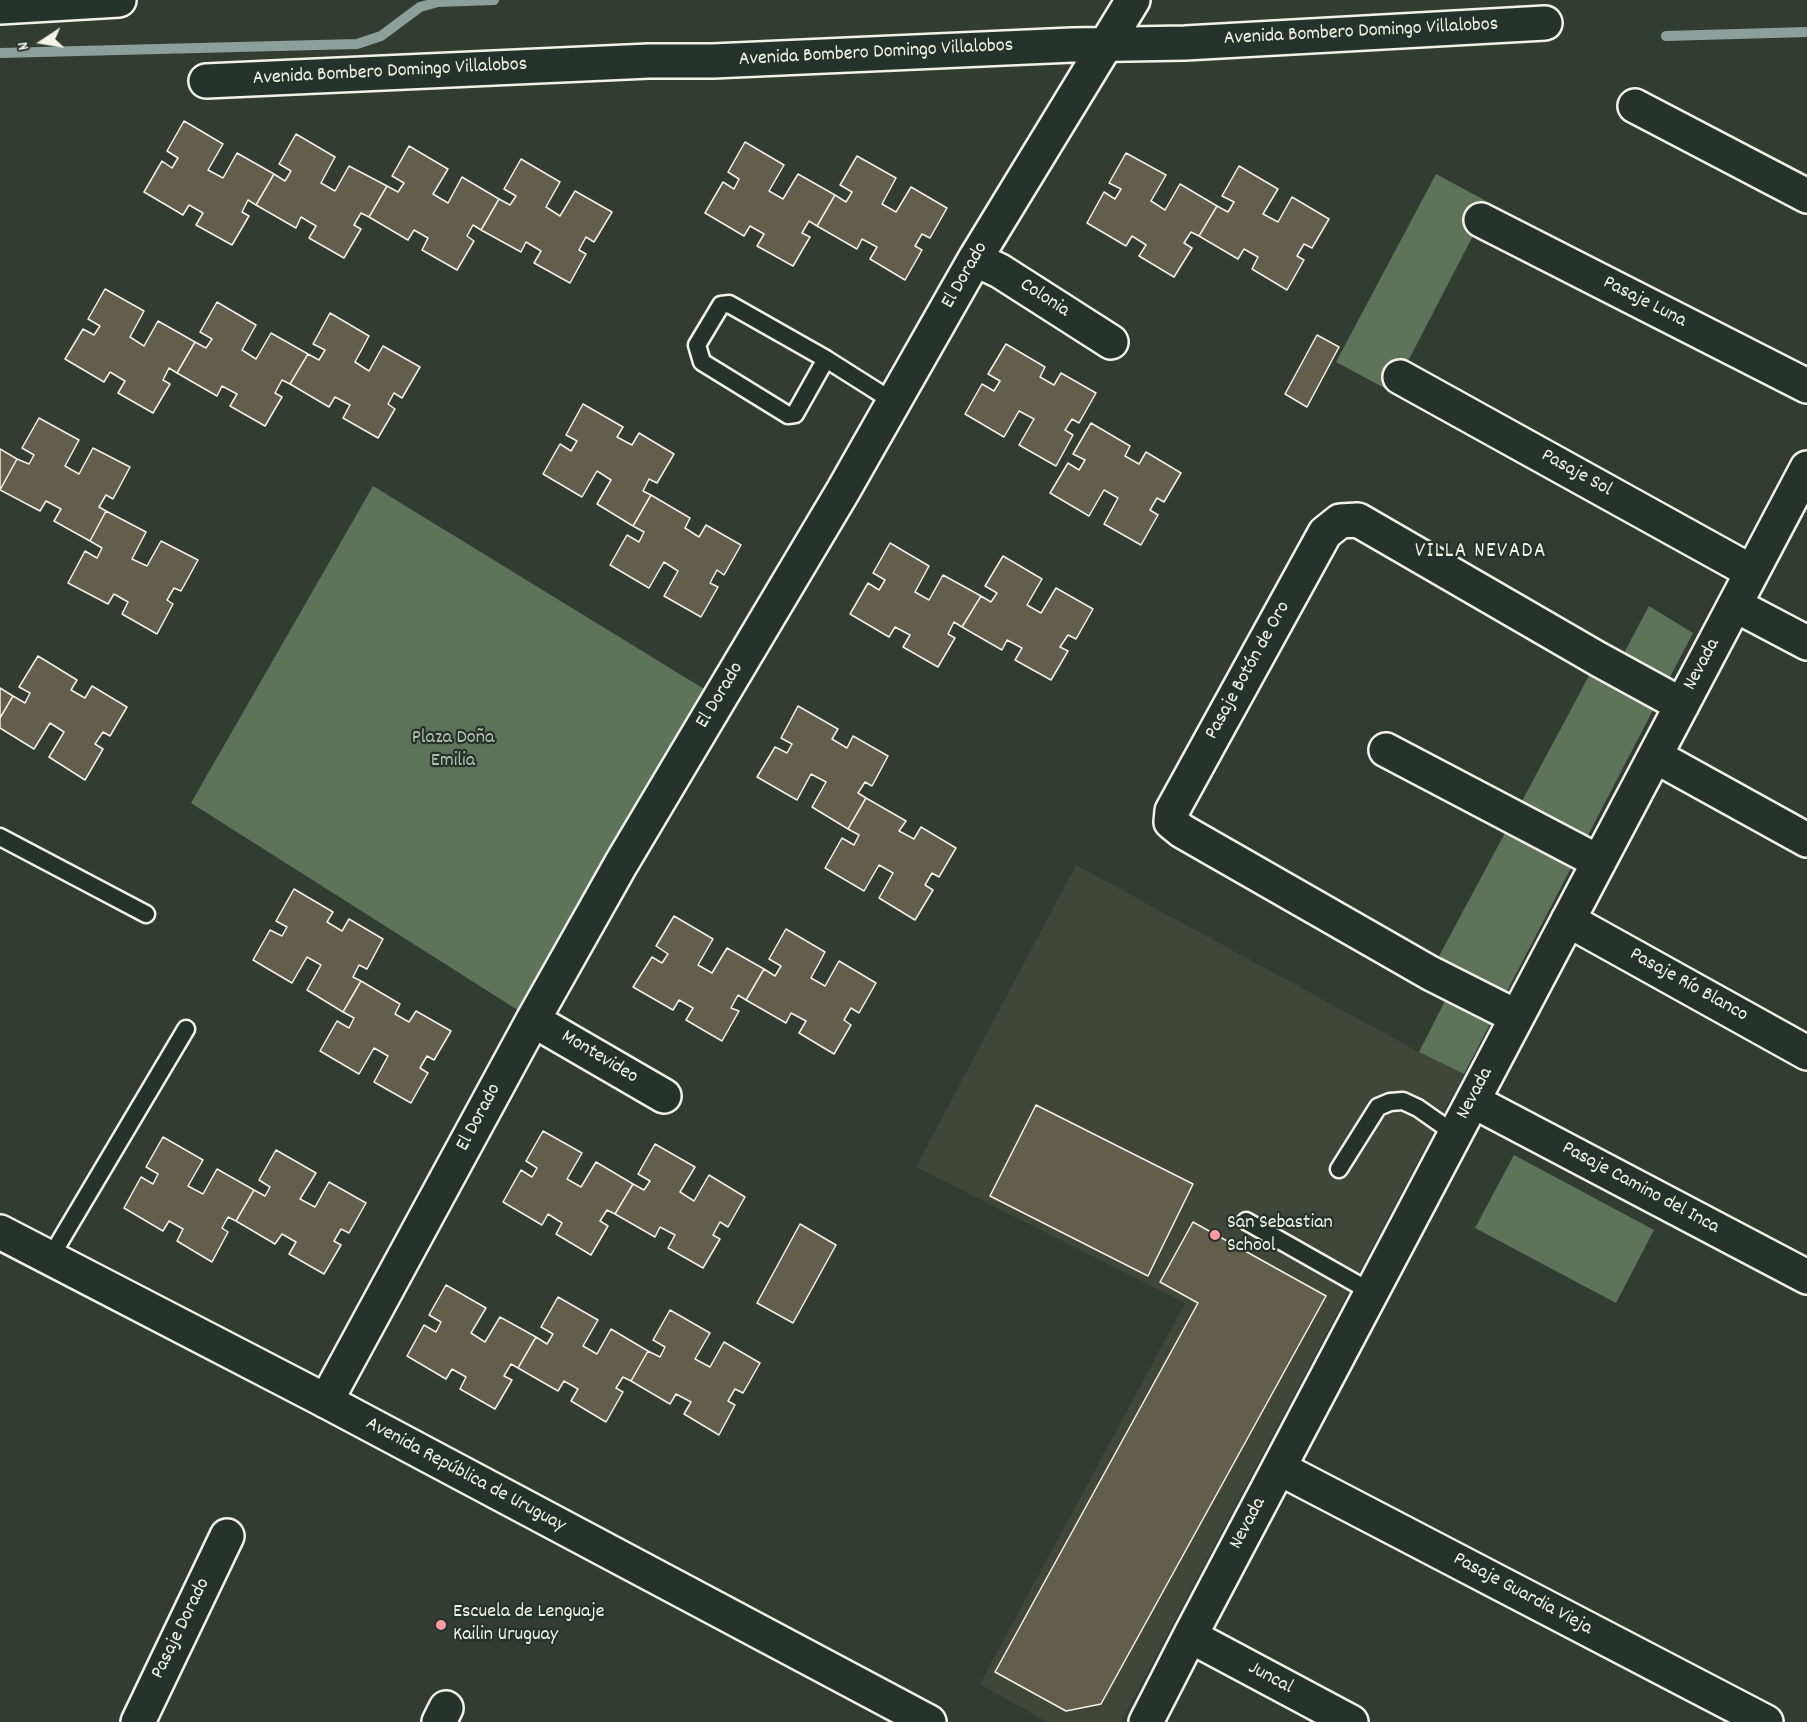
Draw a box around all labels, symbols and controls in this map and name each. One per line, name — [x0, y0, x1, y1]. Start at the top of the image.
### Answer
north arrow — [12, 12, 72, 72]
street label: Avenida Bombero Domingo Villalobos — [1223, 14, 1499, 52]
street label: Avenida Bombero Domingo Villalobos — [738, 35, 1014, 73]
text: N — [12, 40, 36, 52]
street label: Avenida Bombero Domingo Villalobos — [252, 54, 528, 92]
street label: El Dorado — [937, 239, 995, 313]
street label: Pasaje Luna — [1598, 272, 1690, 334]
street label: Colonia — [1015, 274, 1073, 324]
street label: Pasaje Sol — [1536, 445, 1616, 503]
district label: VILLA NEVADA — [1415, 540, 1547, 566]
street label: Pasaje Botón de Oro — [1201, 598, 1297, 744]
street label: Nevada — [1679, 635, 1727, 695]
street label: El Dorado — [692, 659, 750, 733]
park label: Plaza Doña Emilia — [412, 727, 494, 774]
street label: Pasaje Río Blanco — [1625, 944, 1751, 1028]
street label: Montevideo — [556, 1026, 642, 1090]
street label: Nevada — [1452, 1064, 1500, 1124]
street label: El Dorado — [452, 1080, 508, 1156]
street label: Pasaje Camino del Inca — [1557, 1137, 1723, 1241]
place label: San Sebastian School — [1227, 1212, 1333, 1259]
marker: San Sebastian School — [1208, 1228, 1222, 1242]
street label: Avenida República de Uruguay — [361, 1413, 569, 1539]
street label: Nevada — [1225, 1494, 1273, 1554]
street label: Pasaje Guardia Vieja — [1448, 1548, 1596, 1642]
street label: Pasaje Dorado — [147, 1575, 217, 1683]
place label: Escuela de Lenguaje Kailin Uruguay — [453, 1601, 604, 1648]
marker: Escuela de Lenguaje Kailin Uruguay — [434, 1618, 448, 1632]
street label: Juncal — [1243, 1657, 1297, 1701]

